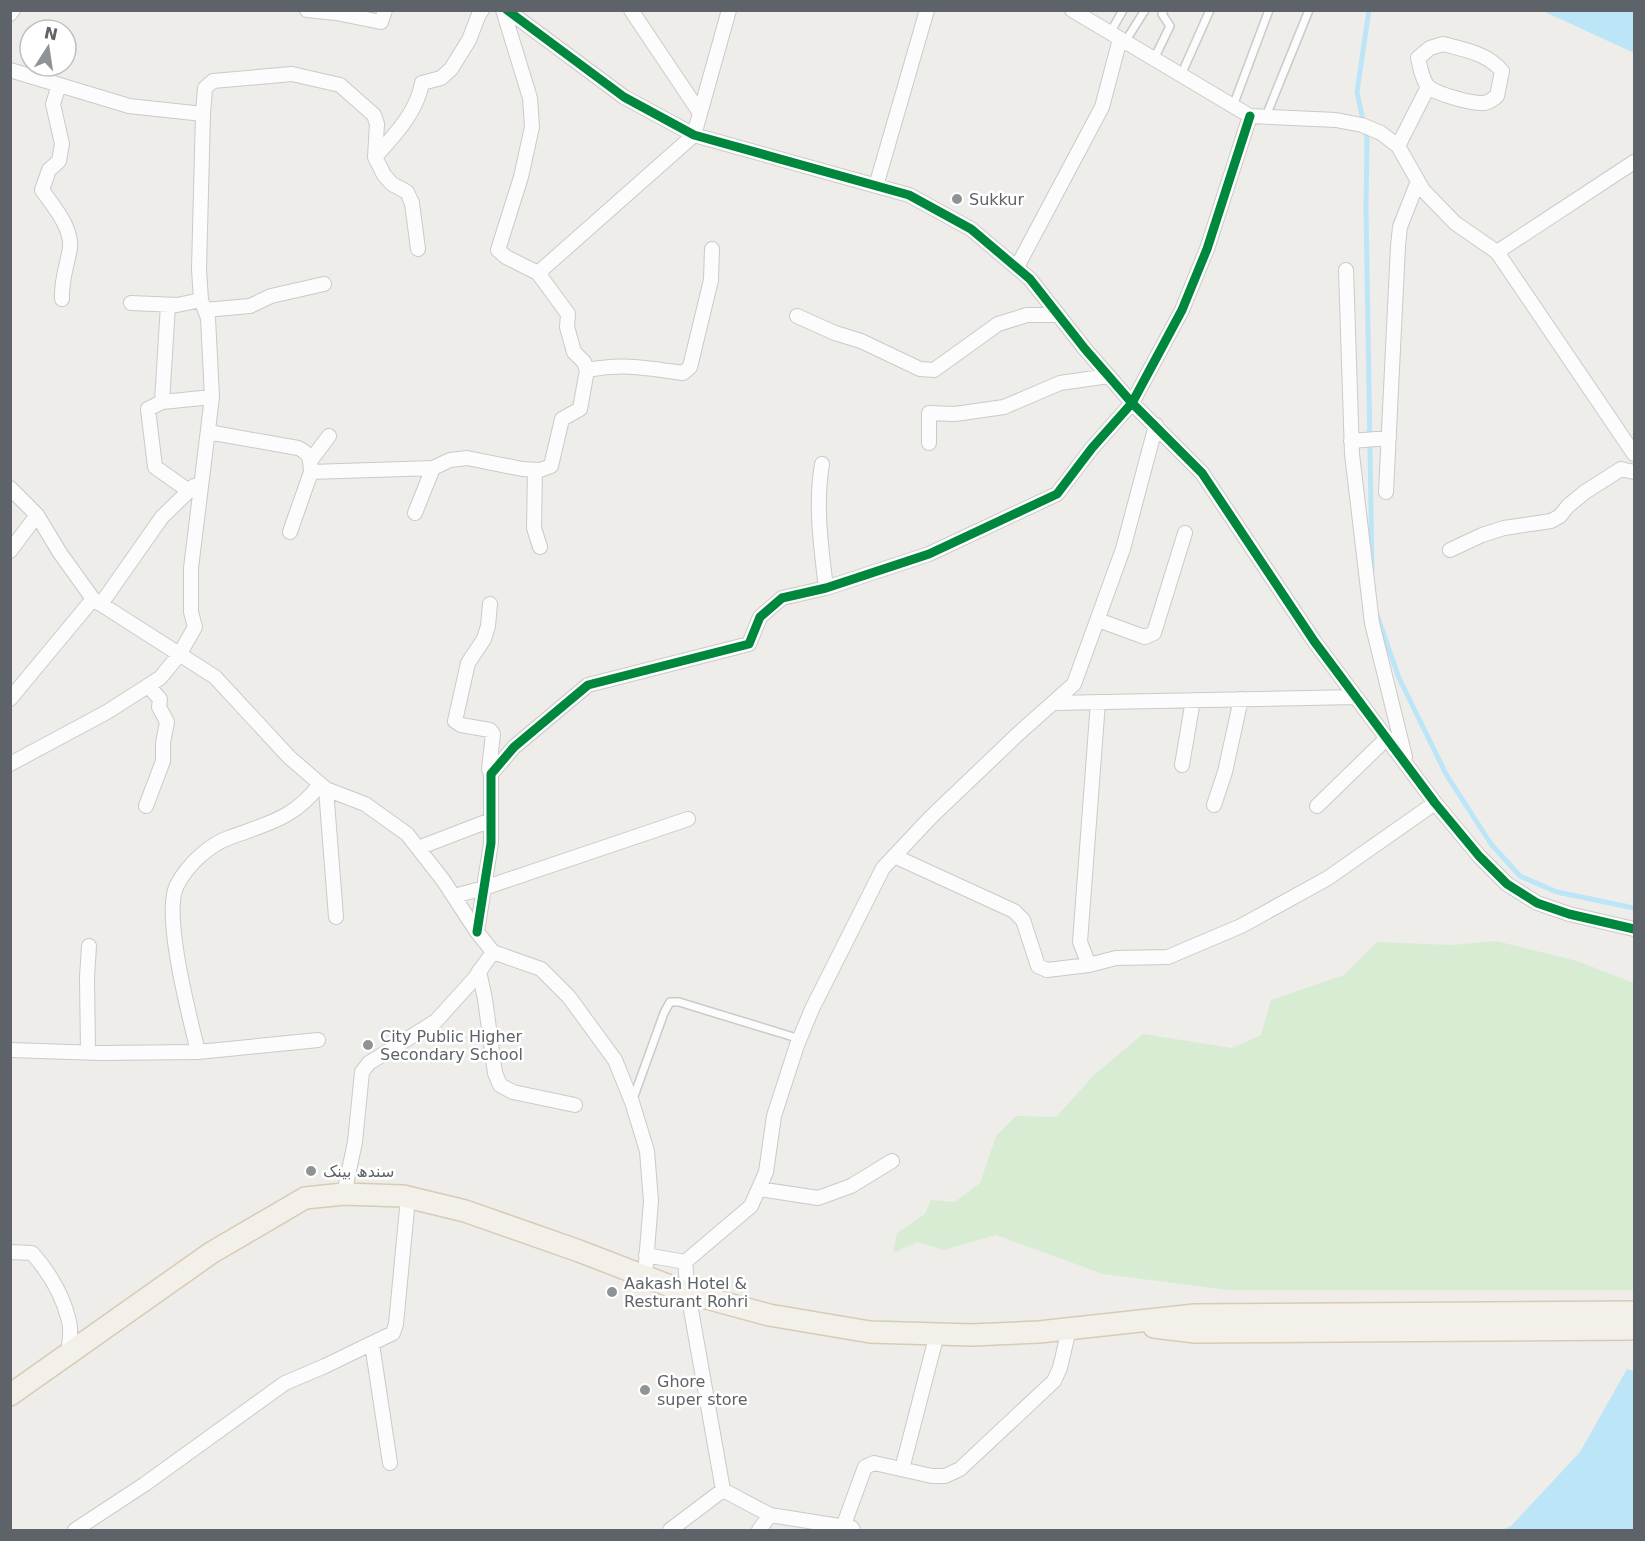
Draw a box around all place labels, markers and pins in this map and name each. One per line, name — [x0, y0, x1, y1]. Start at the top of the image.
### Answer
place label: Sukkur — [969, 190, 1024, 209]
marker: Sukkur — [950, 192, 964, 206]
place label: City Public Higher Secondary School — [380, 1027, 523, 1064]
marker: City Public Higher Secondary School — [361, 1038, 375, 1052]
place label: سندھ بینک — [323, 1162, 394, 1181]
marker: سندھ بینک — [304, 1164, 318, 1178]
place label: Aakash Hotel & Resturant Rohri — [624, 1274, 748, 1311]
marker: Aakash Hotel & Resturant Rohri — [605, 1285, 619, 1299]
place label: Ghore super store — [657, 1372, 748, 1409]
marker: Ghore super store — [638, 1383, 652, 1397]

